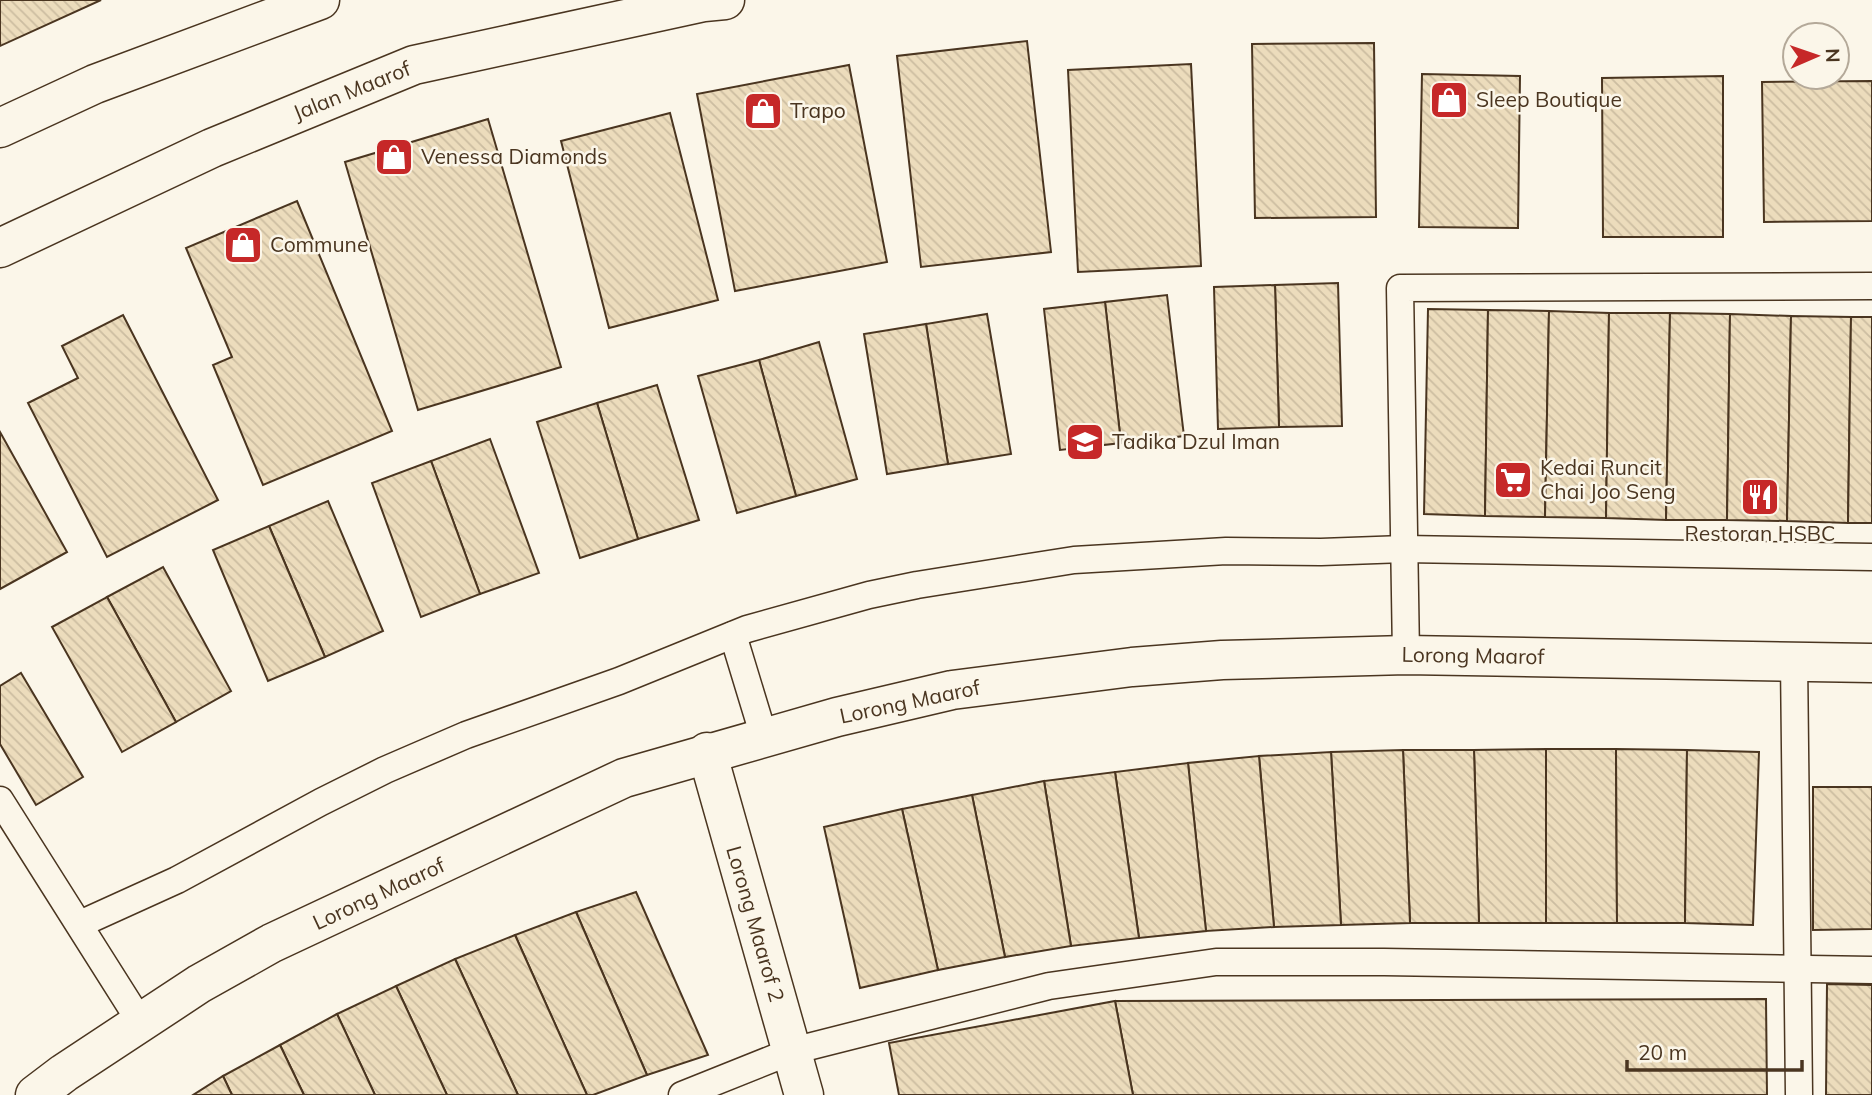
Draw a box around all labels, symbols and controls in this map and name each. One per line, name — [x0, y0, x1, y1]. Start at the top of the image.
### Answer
north arrow — [1781, 21, 1851, 91]
text: N — [1821, 48, 1845, 63]
street label: Jalan Maarof — [289, 54, 415, 125]
shop icon: Sleep Boutique — [1428, 79, 1470, 121]
place label: Sleep Boutique — [1476, 86, 1622, 112]
shop icon: Trapo — [742, 90, 784, 132]
place label: Trapo — [790, 97, 846, 123]
shop icon: Venessa Diamonds — [373, 136, 415, 178]
place label: Venessa Diamonds — [421, 143, 608, 169]
shop icon: Commune — [222, 224, 264, 266]
place label: Commune — [270, 231, 368, 257]
school or university icon: Tadika Dzul Iman — [1064, 421, 1106, 463]
place label: Tadika Dzul Iman — [1112, 428, 1280, 454]
place label: Kedai Runcit Chai Joo Seng — [1540, 454, 1676, 504]
supermarket icon: Kedai Runcit Chai Joo Seng — [1492, 459, 1534, 501]
restaurant icon: Restoran HSBC — [1739, 476, 1781, 518]
place label: Restoran HSBC — [1685, 520, 1835, 546]
street label: Lorong Maarof — [1401, 641, 1546, 669]
street label: Lorong Maarof — [837, 673, 983, 729]
street label: Lorong Maarof 2 — [721, 843, 791, 1005]
street label: Lorong Maarof — [308, 851, 450, 935]
scale bar — [1627, 1028, 1802, 1072]
text: 20 m — [1638, 1039, 1687, 1065]

